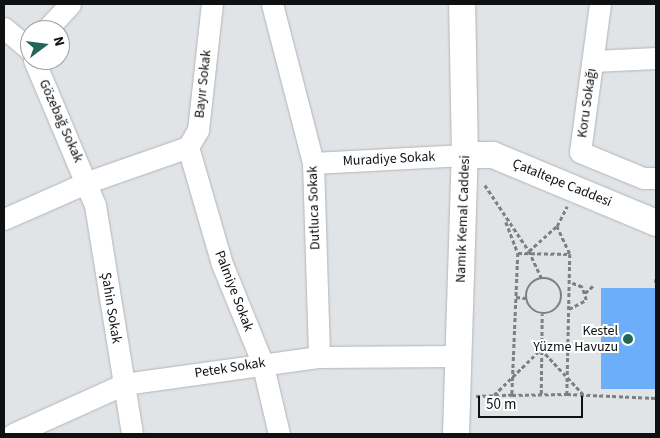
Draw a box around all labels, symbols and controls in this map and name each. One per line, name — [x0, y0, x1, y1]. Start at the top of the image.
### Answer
north arrow — [20, 20, 70, 70]
text: N — [48, 34, 69, 48]
street label: Bayır Sokak — [191, 49, 215, 119]
street label: Koru Sokağı — [574, 67, 600, 139]
street label: Gözebağ Sokak — [35, 77, 87, 165]
street label: Muradiye Sokak — [342, 148, 436, 170]
street label: Namık Kemal Caddesi — [452, 155, 474, 283]
street label: Çataltepe Caddesi — [510, 155, 614, 211]
street label: Dutluca Sokak — [304, 166, 324, 250]
street label: Palmiye Sokak — [211, 248, 257, 334]
street label: Şahin Sokak — [97, 271, 125, 345]
place label: Kestel Yüzme Havuzu — [533, 323, 618, 356]
marker: Kestel Yüzme Havuzu — [622, 333, 634, 345]
street label: Petek Sokak — [193, 354, 267, 382]
scale bar — [480, 386, 585, 418]
text: 50 m — [486, 394, 516, 415]

